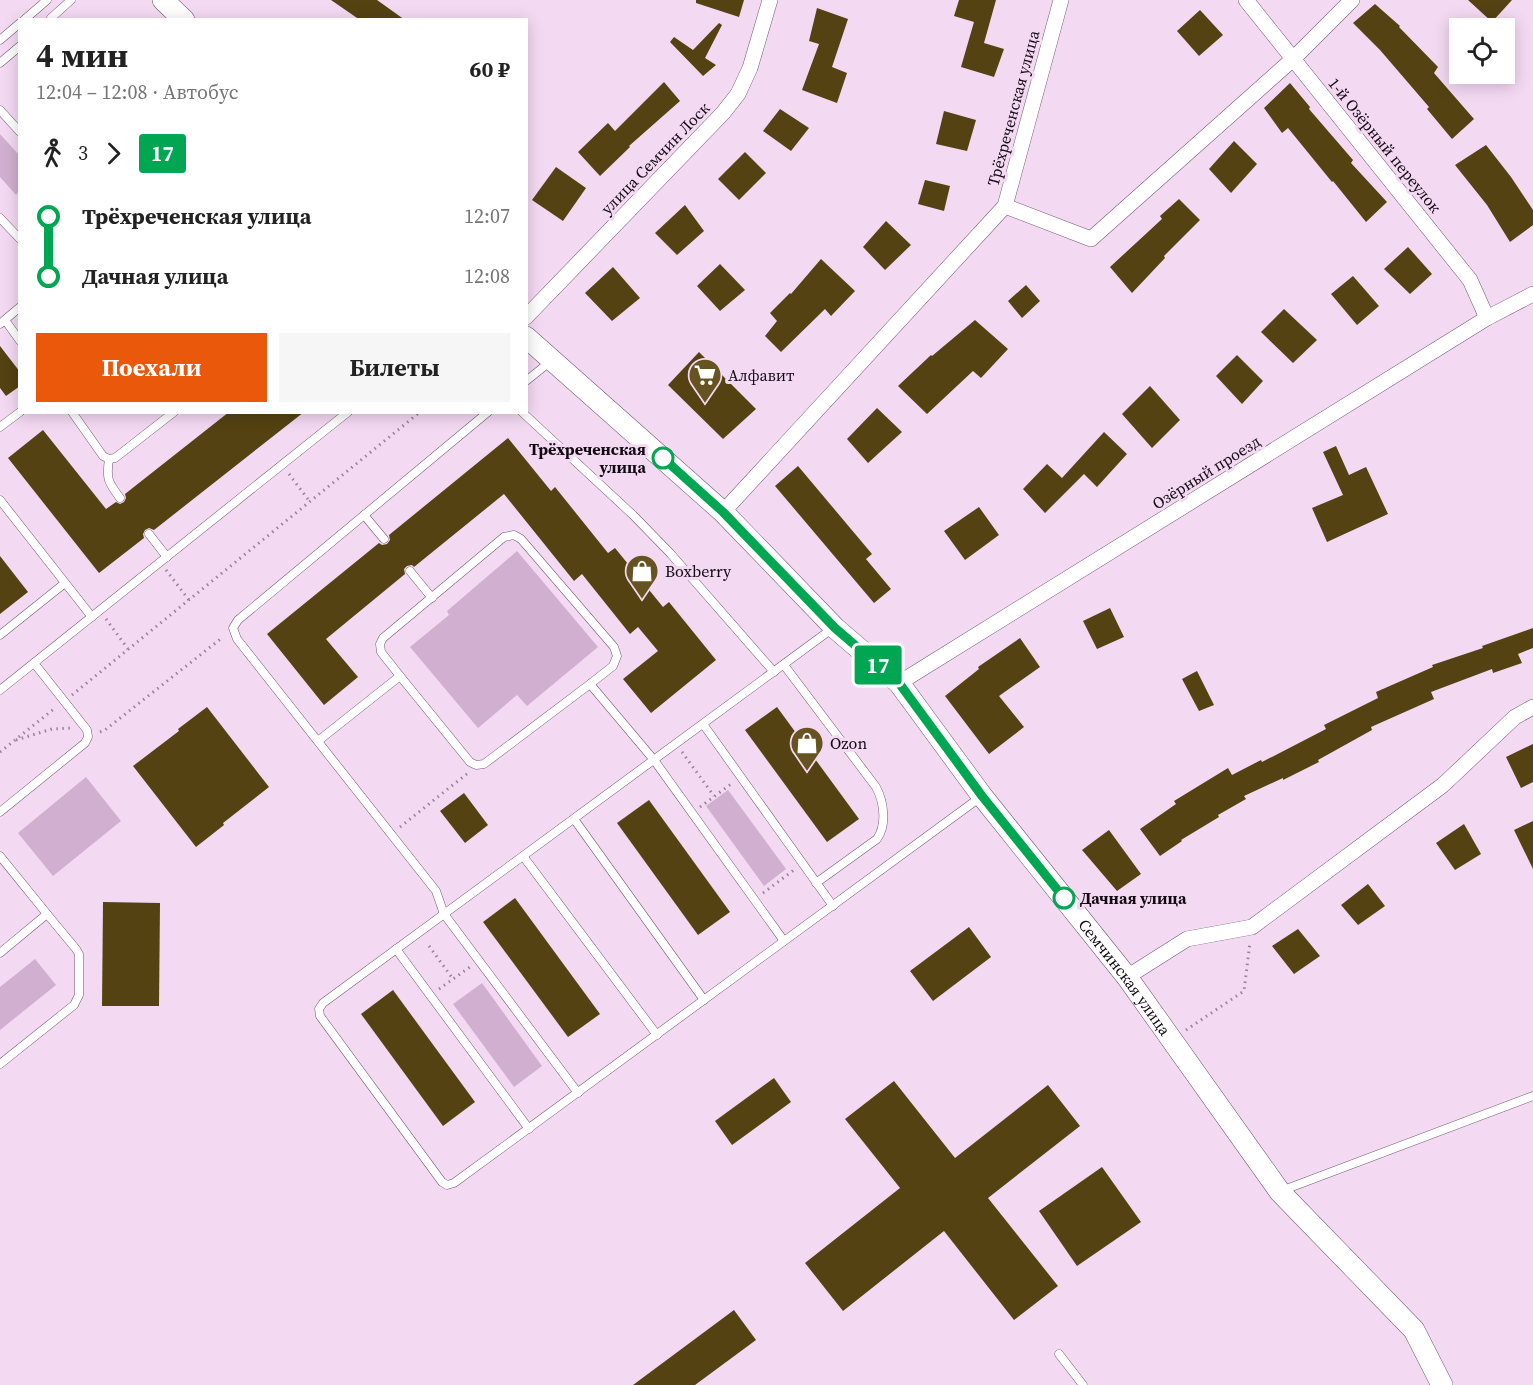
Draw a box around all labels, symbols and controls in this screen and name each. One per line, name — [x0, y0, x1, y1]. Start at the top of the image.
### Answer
map controls — [1449, 18, 1515, 84]
button: locate — [1449, 18, 1515, 84]
street label: Трёхреченская улица — [982, 27, 1045, 188]
text: 4 мин — [36, 33, 128, 78]
text: 60 ₽ — [470, 54, 510, 84]
street label: 1-й Озёрный переулок — [1324, 73, 1447, 217]
text: 12:04 – 12:08 · Автобус — [36, 78, 239, 106]
street label: улица Семчин Лоск — [596, 97, 714, 219]
icon: walk — [36, 137, 69, 170]
icon: forward — [97, 137, 130, 170]
text: 3 — [78, 139, 88, 167]
text: 17 — [151, 139, 174, 168]
text: Трёхреченская улица — [82, 201, 312, 231]
text: 12:07 — [464, 202, 510, 230]
text: Дачная улица — [82, 261, 228, 291]
text: 12:08 — [464, 262, 510, 290]
button: Поехали — [36, 333, 267, 402]
button: Билеты — [279, 333, 510, 402]
supermarket icon: Алфавит — [687, 357, 723, 404]
place label: Алфавит — [728, 364, 795, 386]
street label: Озёрный проезд — [1148, 430, 1264, 514]
place label: Трёхреченская улица — [529, 438, 646, 478]
marker: Трёхреченская улица — [652, 447, 674, 469]
shop icon: Boxberry — [624, 553, 660, 600]
place label: Boxberry — [665, 560, 732, 582]
line badge: 17 — [851, 646, 905, 684]
text: 17 — [867, 651, 889, 680]
shop icon: Ozon — [789, 725, 825, 772]
place label: Ozon — [830, 732, 867, 754]
marker: Дачная улица — [1053, 887, 1075, 909]
place label: Дачная улица — [1080, 887, 1187, 909]
street label: Семчинская улица — [1073, 914, 1177, 1041]

